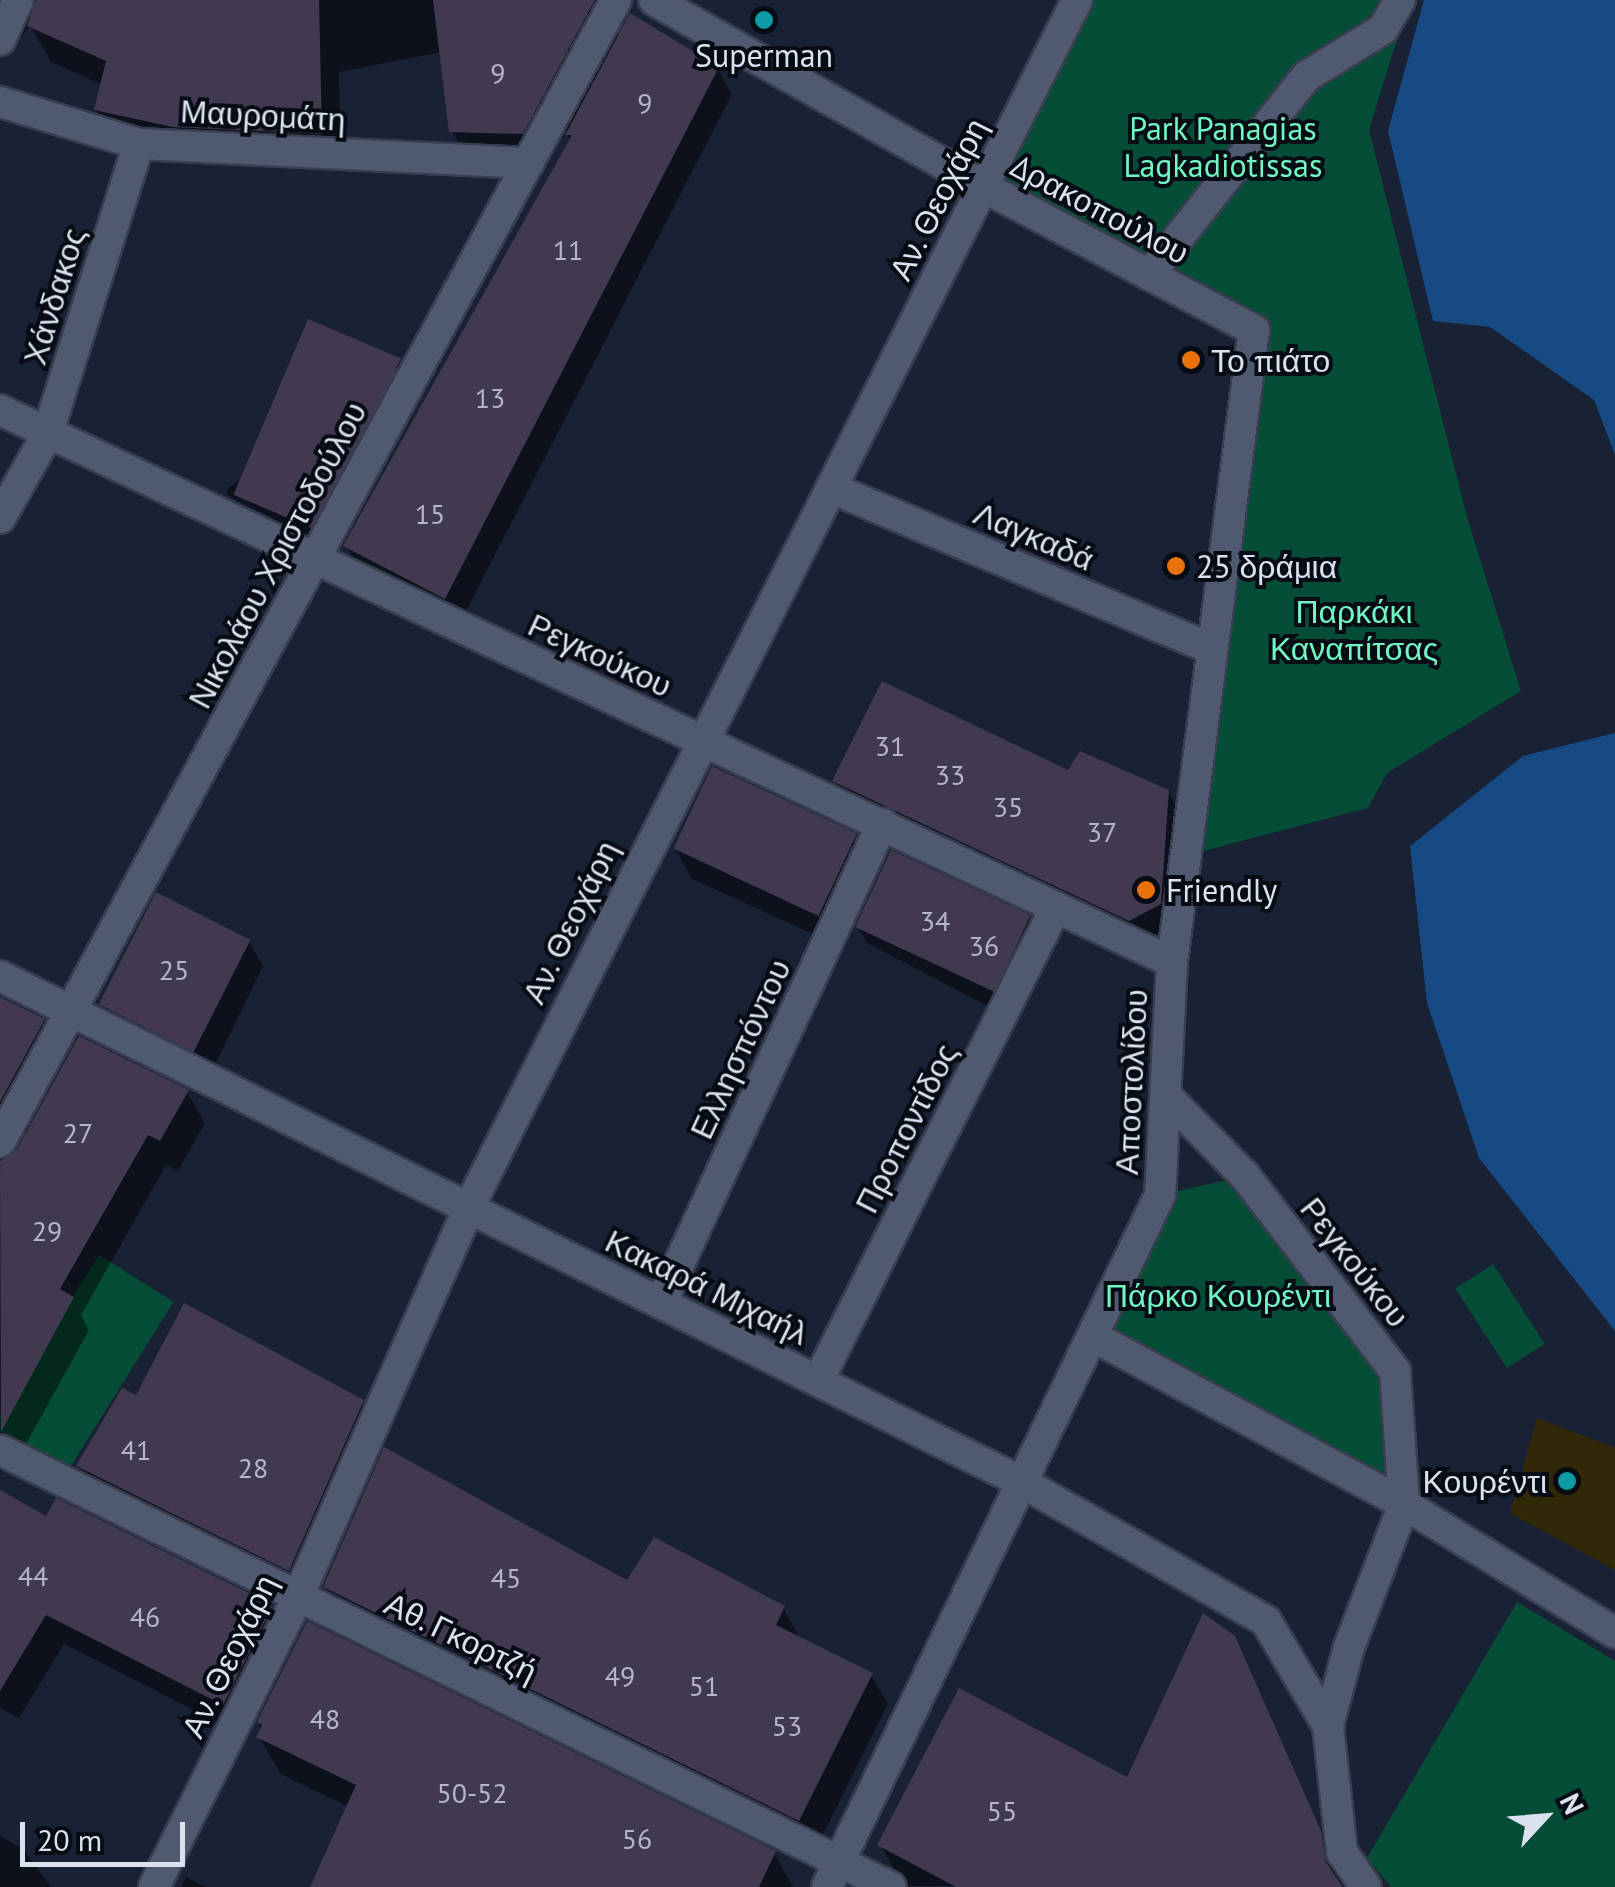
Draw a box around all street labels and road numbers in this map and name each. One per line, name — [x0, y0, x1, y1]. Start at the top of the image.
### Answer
street label: Μαυρομάτη — [179, 92, 347, 138]
street label: Αν. Θεοχάρη — [880, 111, 996, 287]
street label: Δρακοπούλου — [1005, 146, 1195, 272]
street label: Χάνδακος — [15, 223, 93, 369]
street label: Νικολάου Χριστοδούλου — [180, 395, 374, 715]
street label: Λαγκαδά — [968, 494, 1100, 578]
street label: Ρεγκούκου — [522, 605, 678, 705]
street label: Αν. Θεοχάρη — [514, 833, 626, 1011]
street label: Ελλησπόντου — [682, 953, 798, 1145]
street label: Αποστολίδου — [1107, 988, 1155, 1176]
street label: Προποντίδος — [847, 1037, 965, 1219]
street label: Ρεγκούκου — [1293, 1190, 1417, 1334]
street label: Κακαρά Μιχαήλ — [599, 1221, 815, 1353]
street label: Αν. Θεοχάρη — [173, 1567, 285, 1745]
street label: Αθ. Γκορτζή — [378, 1583, 544, 1691]

